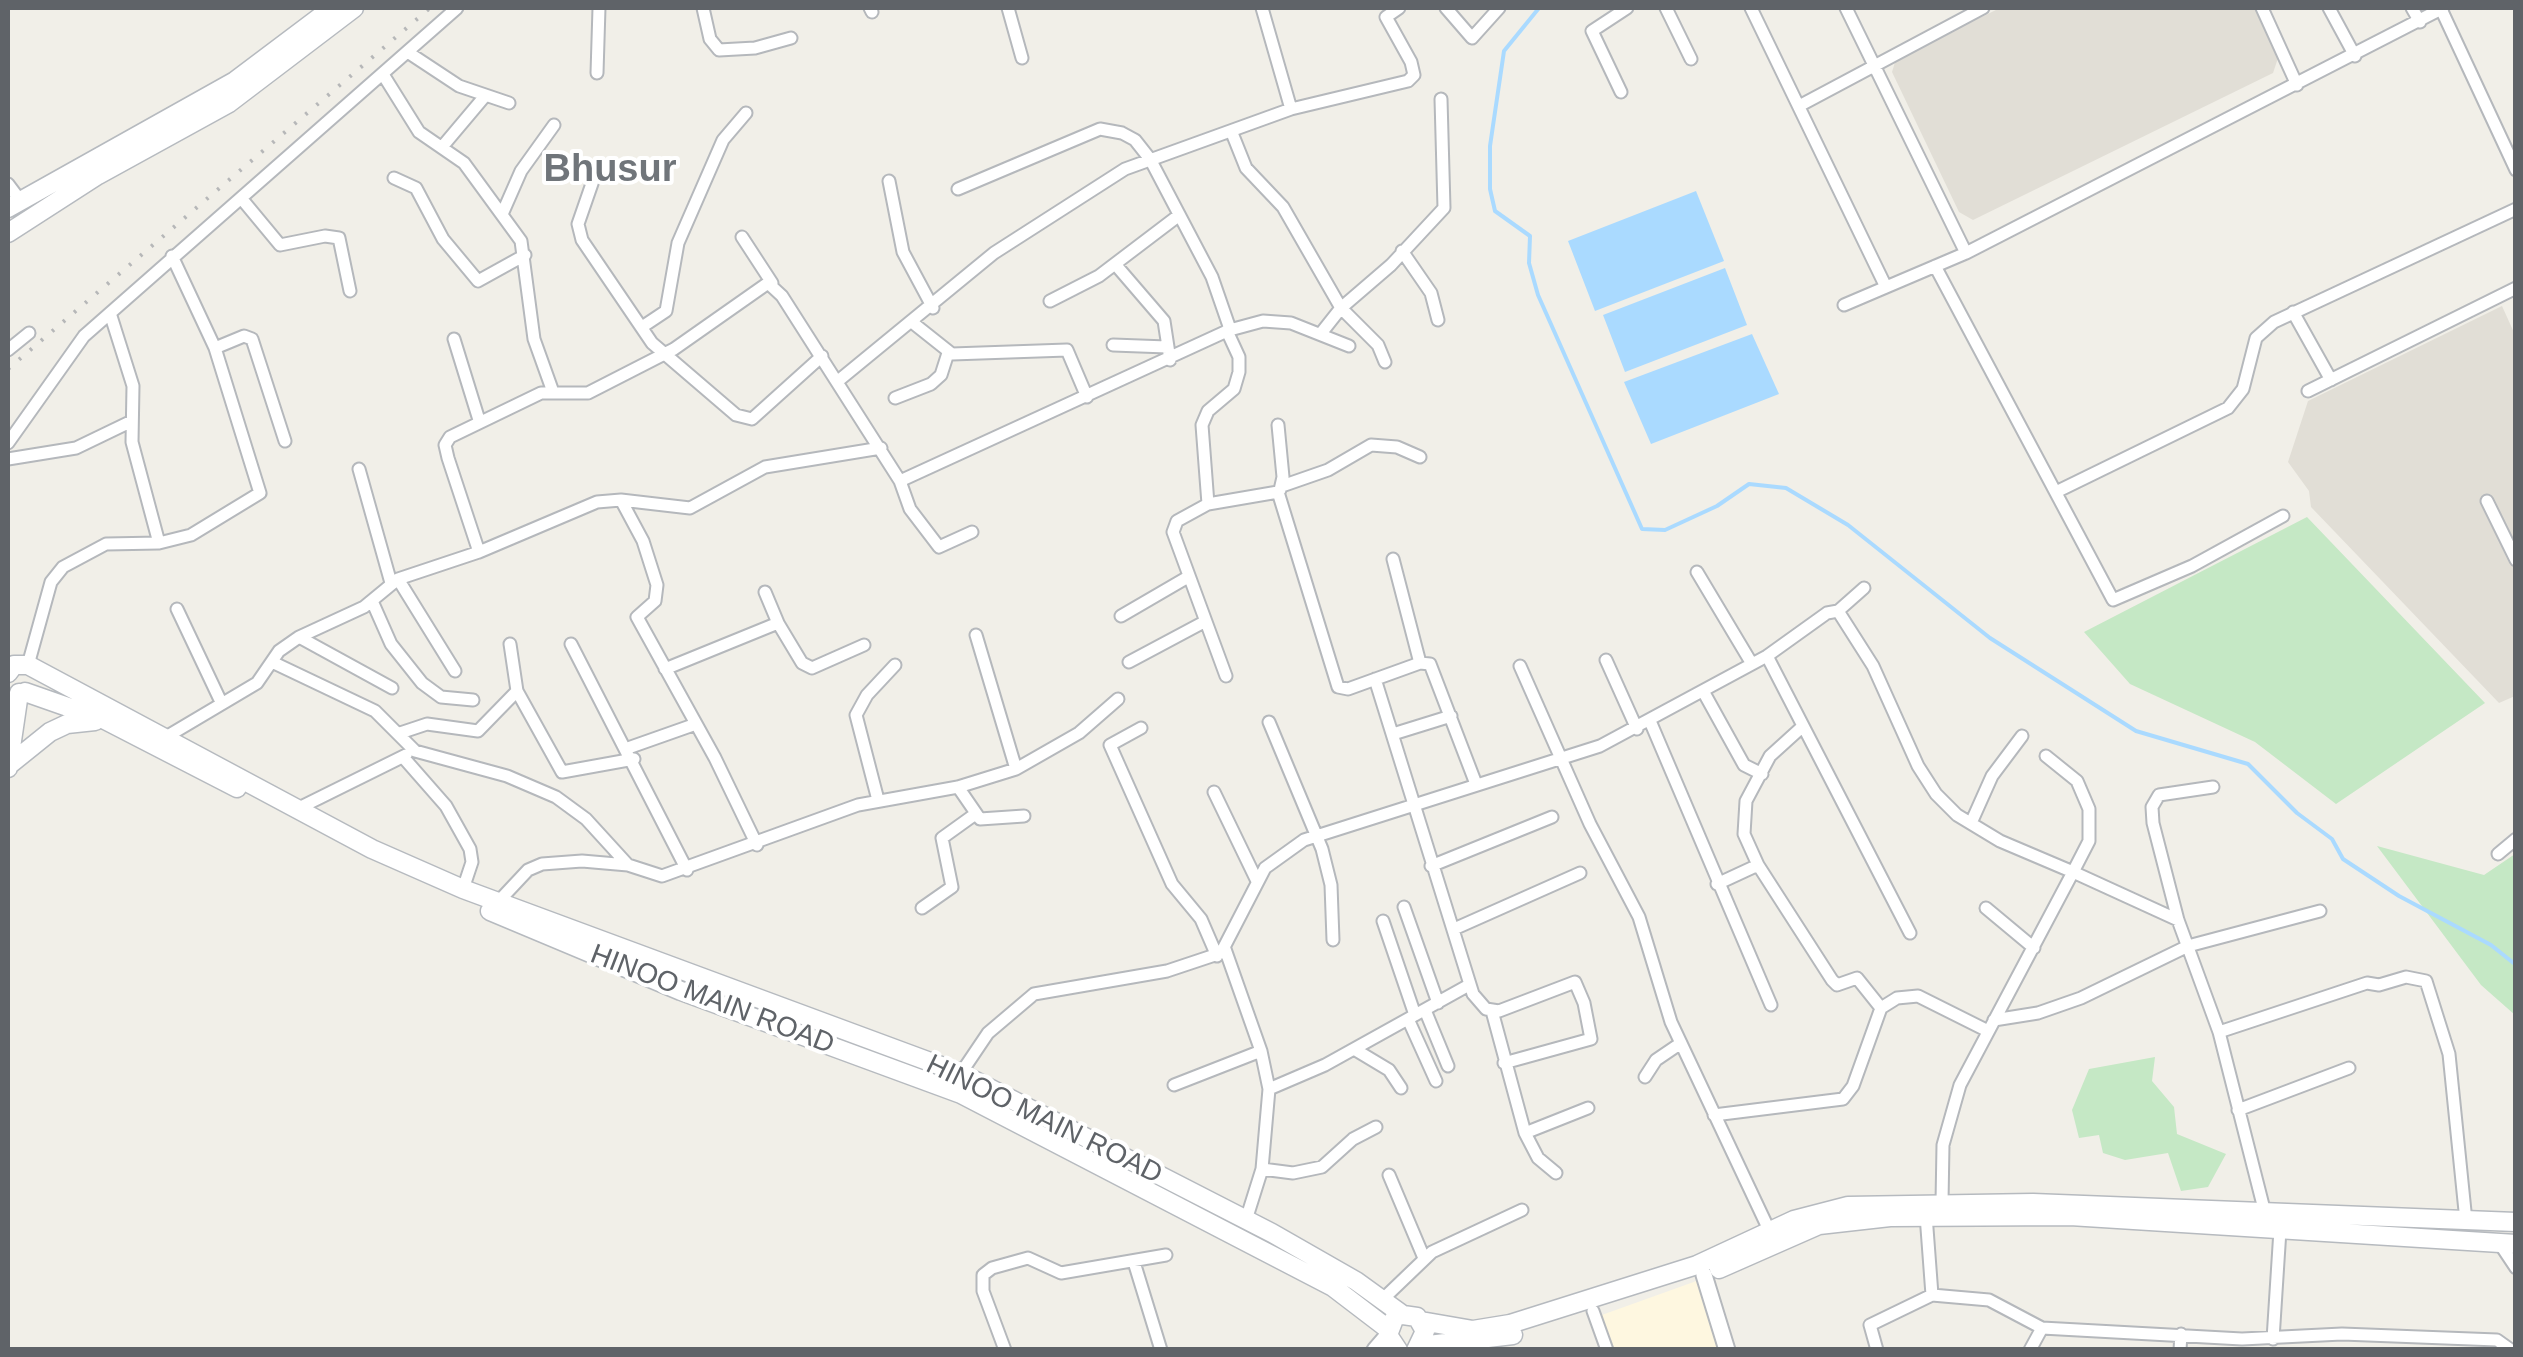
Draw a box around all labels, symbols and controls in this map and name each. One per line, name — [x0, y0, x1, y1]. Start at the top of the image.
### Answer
district label: Bhusur — [544, 148, 676, 194]
street label: HINOO MAIN ROAD — [585, 938, 839, 1062]
street label: HINOO MAIN ROAD — [921, 1048, 1167, 1192]

